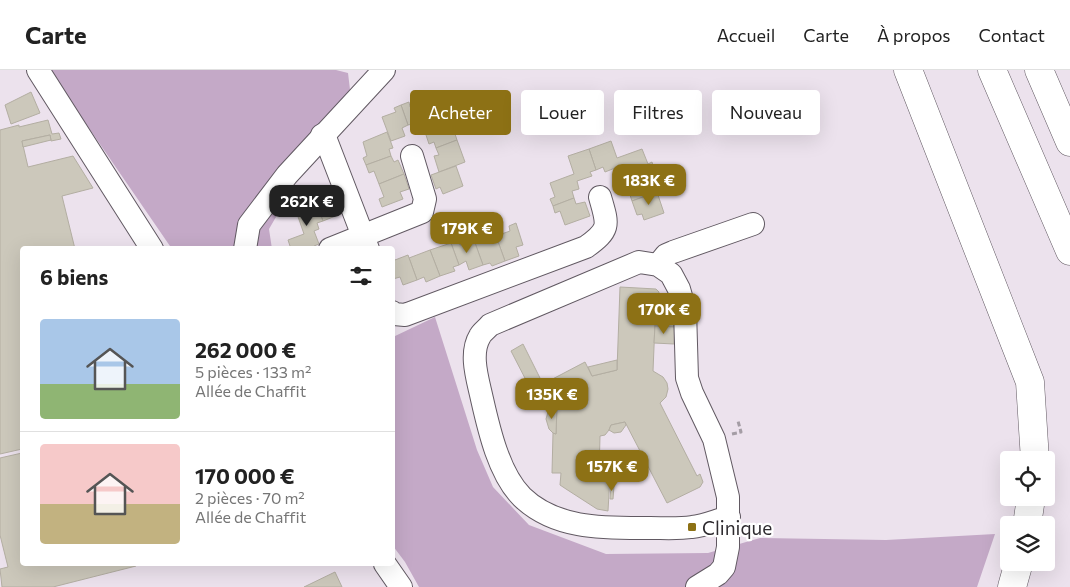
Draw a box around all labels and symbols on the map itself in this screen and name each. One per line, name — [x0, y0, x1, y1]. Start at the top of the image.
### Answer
pin: 183K € — [608, 164, 690, 206]
pin: 262K € — [266, 184, 348, 227]
pin: 179K € — [426, 212, 508, 254]
pin: 170K € — [623, 292, 705, 335]
pin: 135K € — [511, 378, 593, 420]
pin: 157K € — [571, 450, 653, 492]
place label: Clinique — [702, 516, 772, 539]
marker: Clinique — [686, 521, 698, 533]

